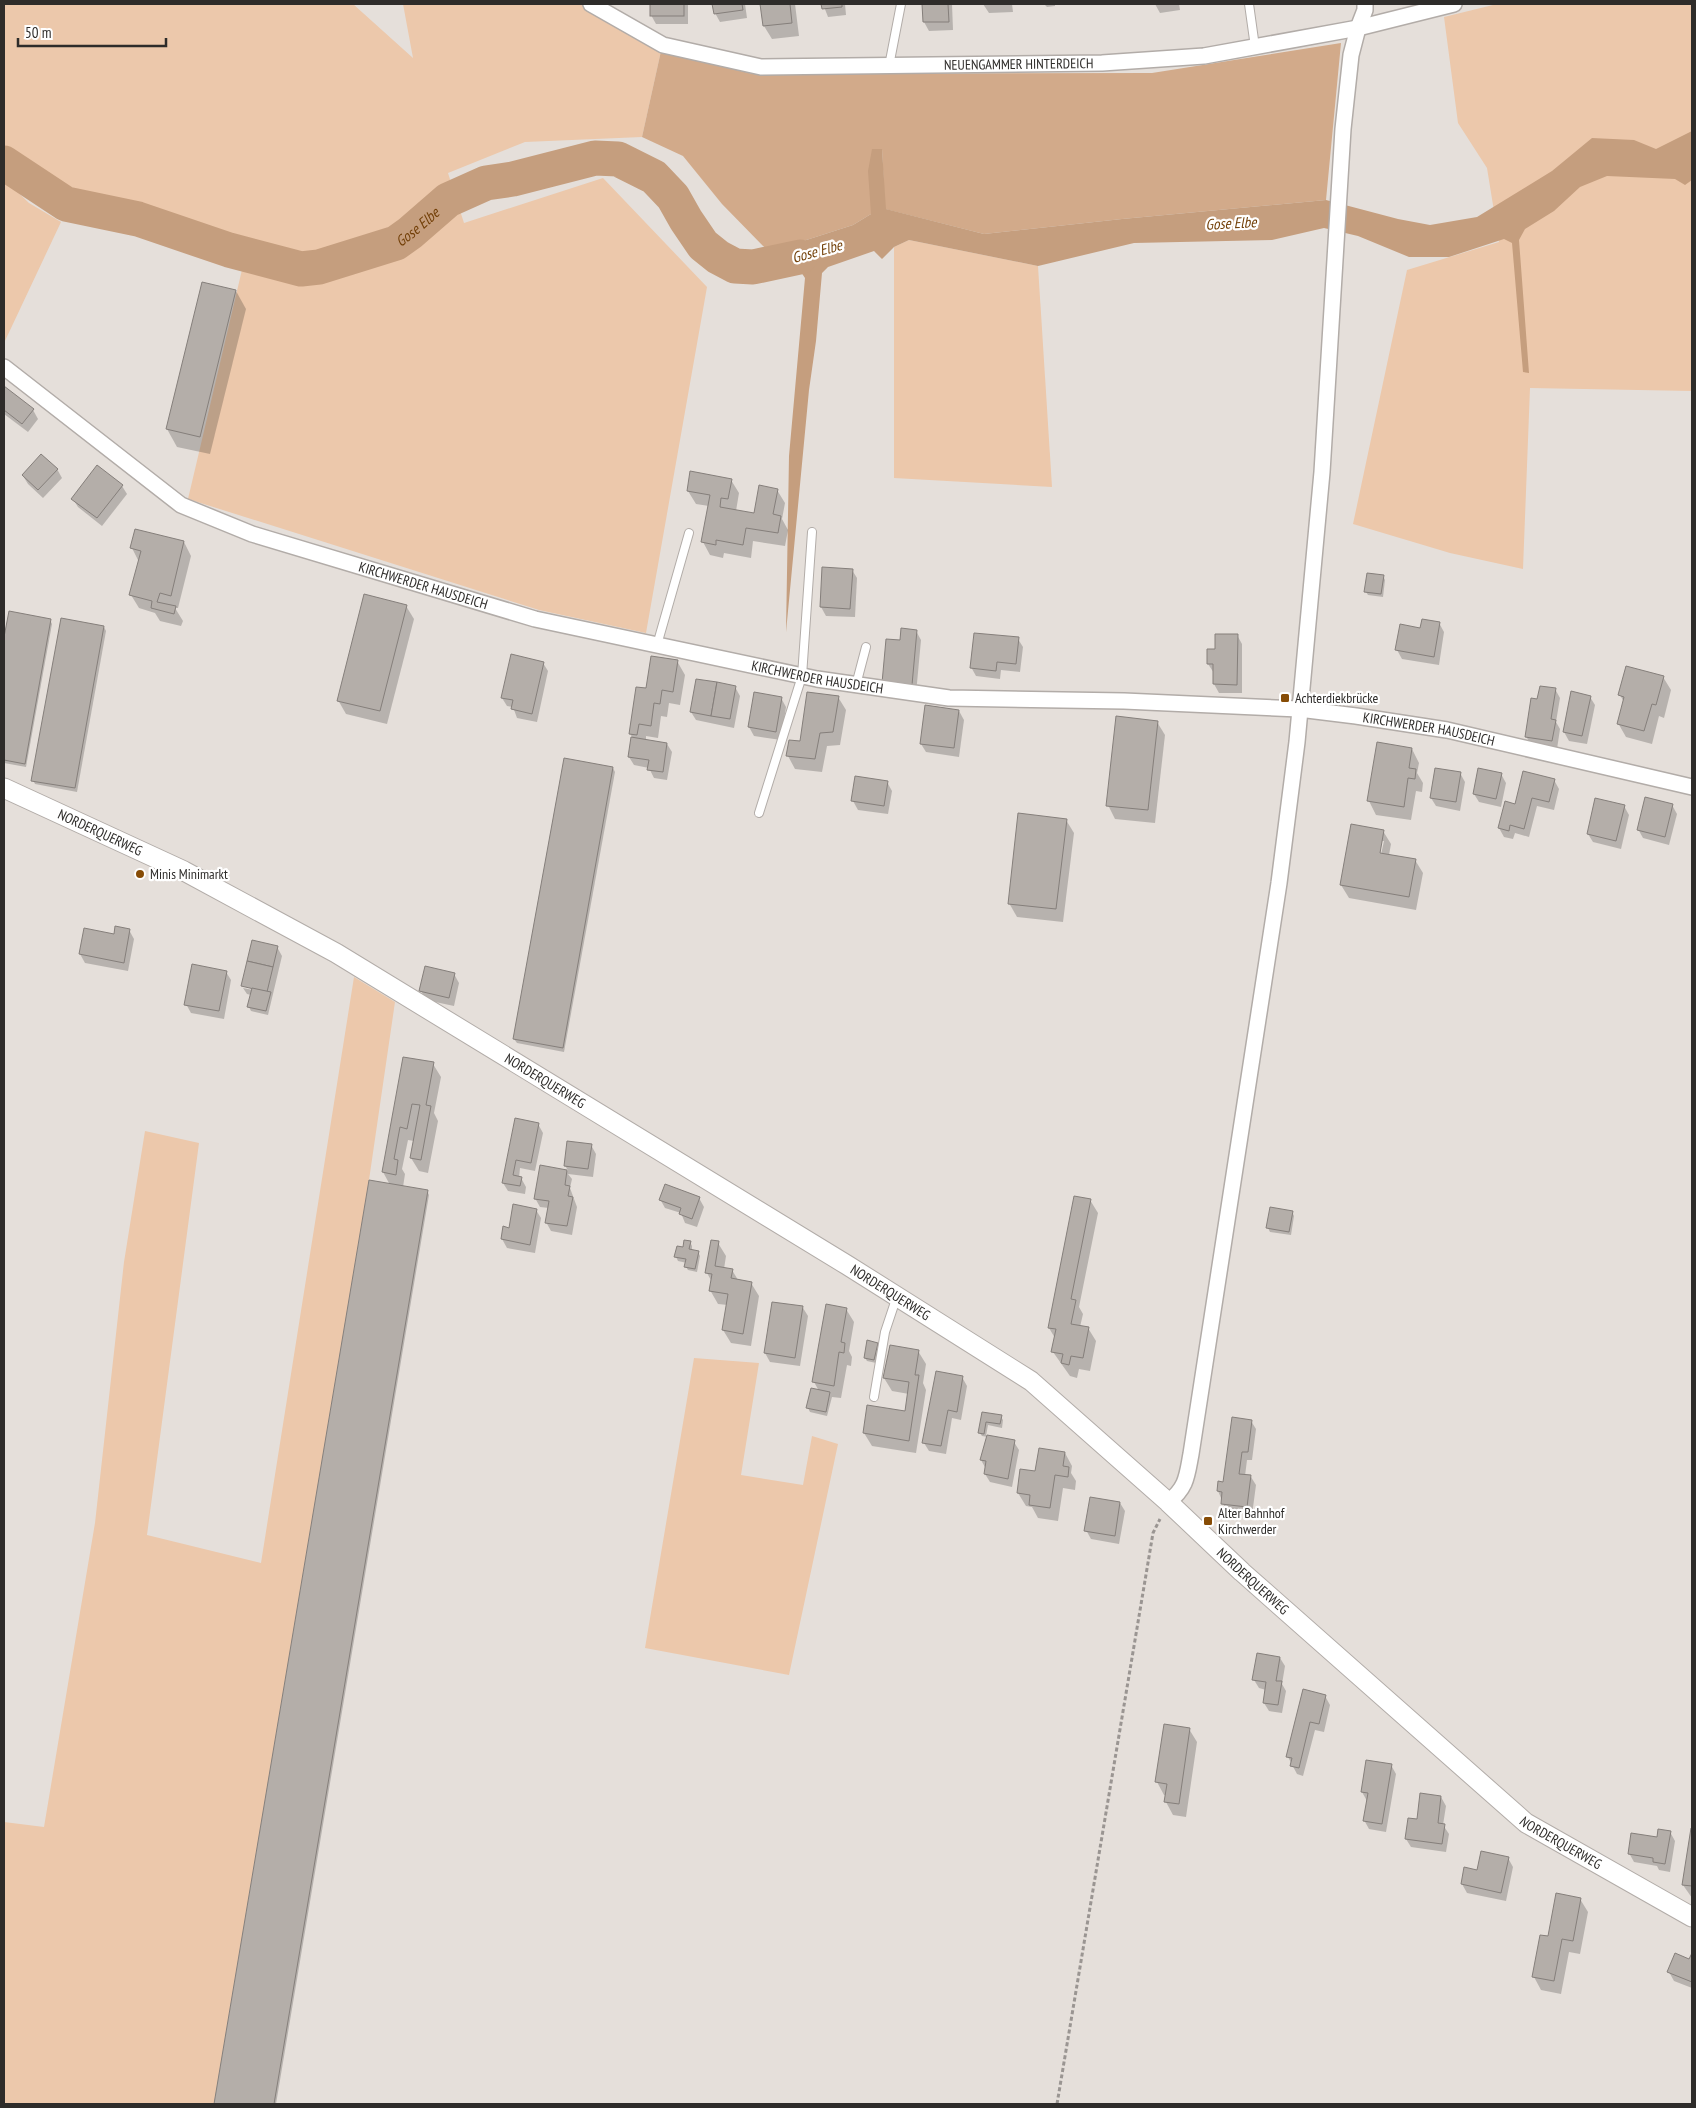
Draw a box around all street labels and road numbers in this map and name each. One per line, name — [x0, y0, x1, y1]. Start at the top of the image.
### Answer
street label: NEUENGAMMER HINTERDEICH — [944, 54, 1093, 74]
street label: KIRCHWERDER HAUSDEICH — [357, 558, 490, 613]
street label: KIRCHWERDER HAUSDEICH — [750, 656, 885, 697]
street label: KIRCHWERDER HAUSDEICH — [1362, 708, 1497, 750]
street label: NORDERQUERWEG — [55, 805, 146, 860]
street label: NORDERQUERWEG — [502, 1049, 589, 1112]
street label: NORDERQUERWEG — [847, 1260, 934, 1324]
street label: NORDERQUERWEG — [1213, 1544, 1293, 1618]
street label: NORDERQUERWEG — [1516, 1813, 1605, 1873]

